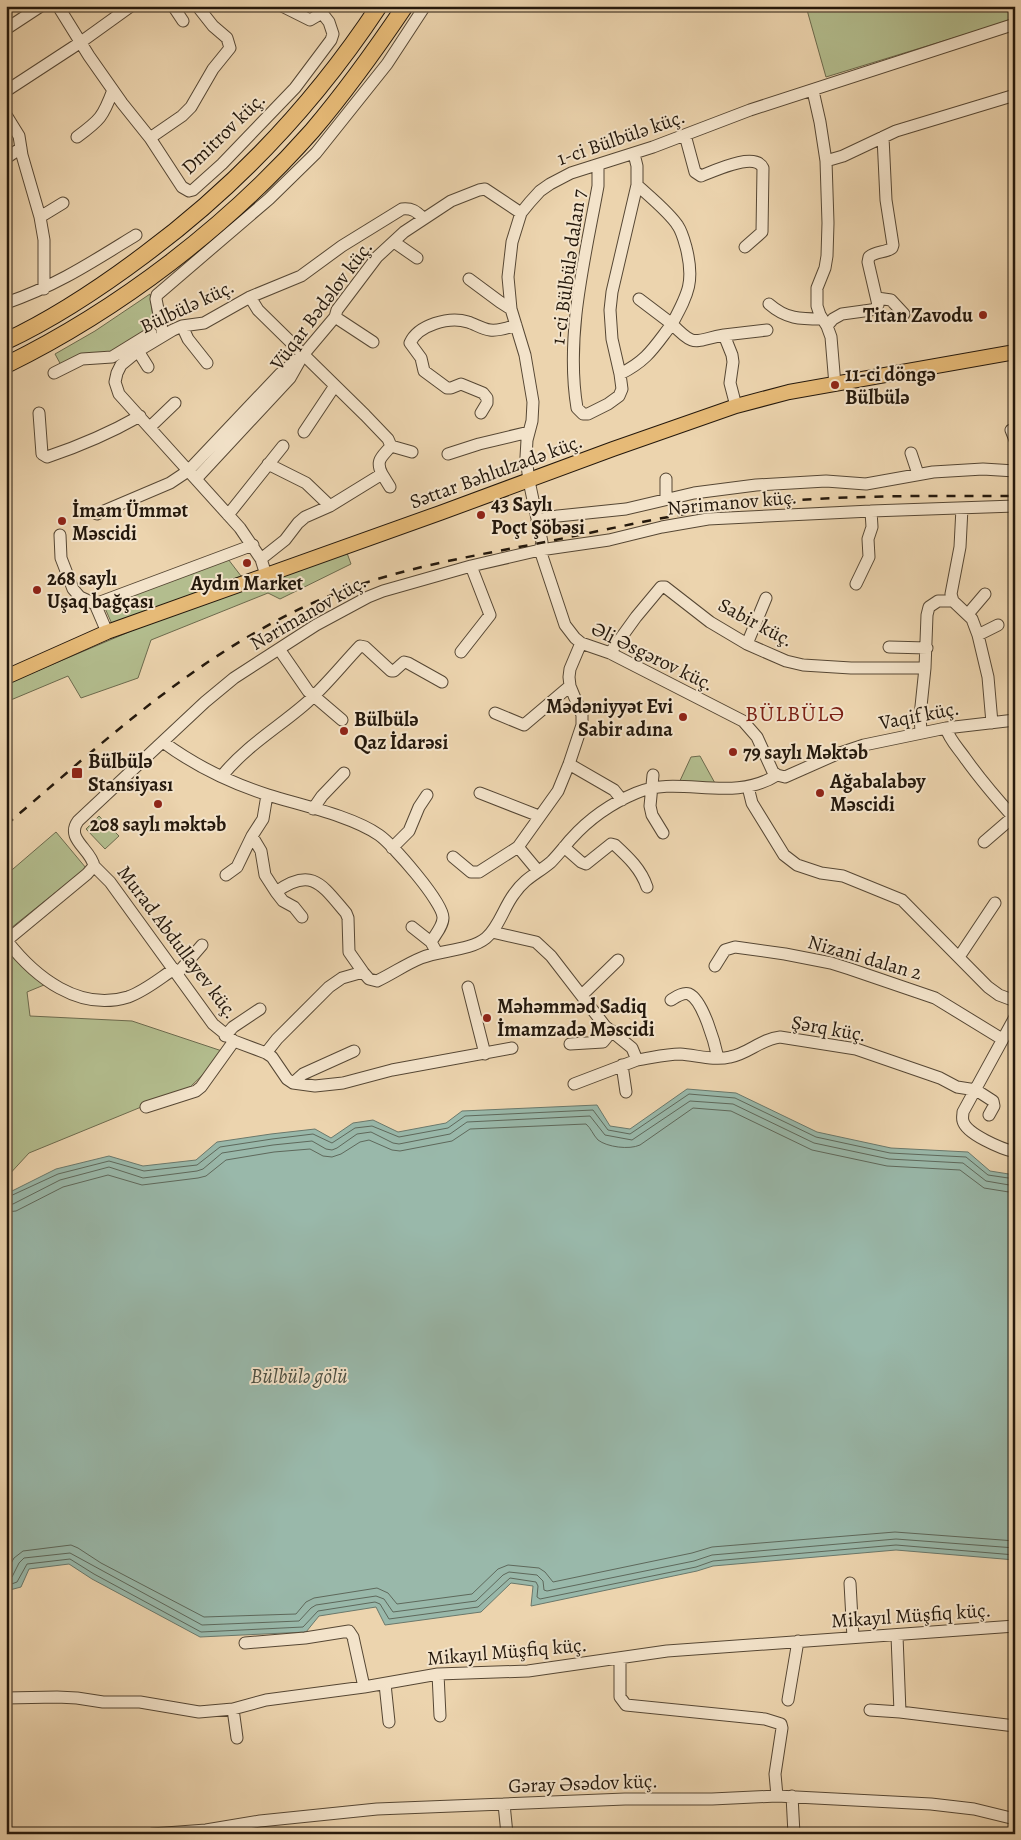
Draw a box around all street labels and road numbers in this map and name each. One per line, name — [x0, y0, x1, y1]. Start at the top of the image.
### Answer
street label: Dmitrov küç. — [175, 86, 271, 180]
street label: 1-ci Bülbülə küç. — [554, 103, 689, 172]
street label: 1-ci Bülbülə dalan 7 — [544, 187, 593, 346]
street label: Vüqar Bədəlov küç. — [263, 235, 379, 377]
street label: Bülbülə küç. — [136, 273, 239, 340]
street label: Səttar Bəhlulzadə küç. — [406, 428, 586, 515]
street label: Nərimanov küç. — [666, 483, 798, 522]
street label: Nərimanov küç. — [245, 568, 371, 657]
street label: Sabir küç. — [713, 591, 798, 654]
street label: Əli Əsgərov küç. — [587, 615, 719, 698]
street label: Vaqif küç. — [876, 694, 962, 737]
street label: Murad Abdullayev küç. — [111, 860, 244, 1025]
street label: Nizani dalan 2 — [805, 928, 926, 987]
street label: Şərq küç. — [789, 1009, 869, 1048]
street label: Mikayıl Müşfiq küç. — [830, 1596, 992, 1635]
street label: Mikayıl Müşfiq küç. — [426, 1631, 588, 1672]
street label: Gəray Əsədov küç. — [508, 1767, 658, 1800]

